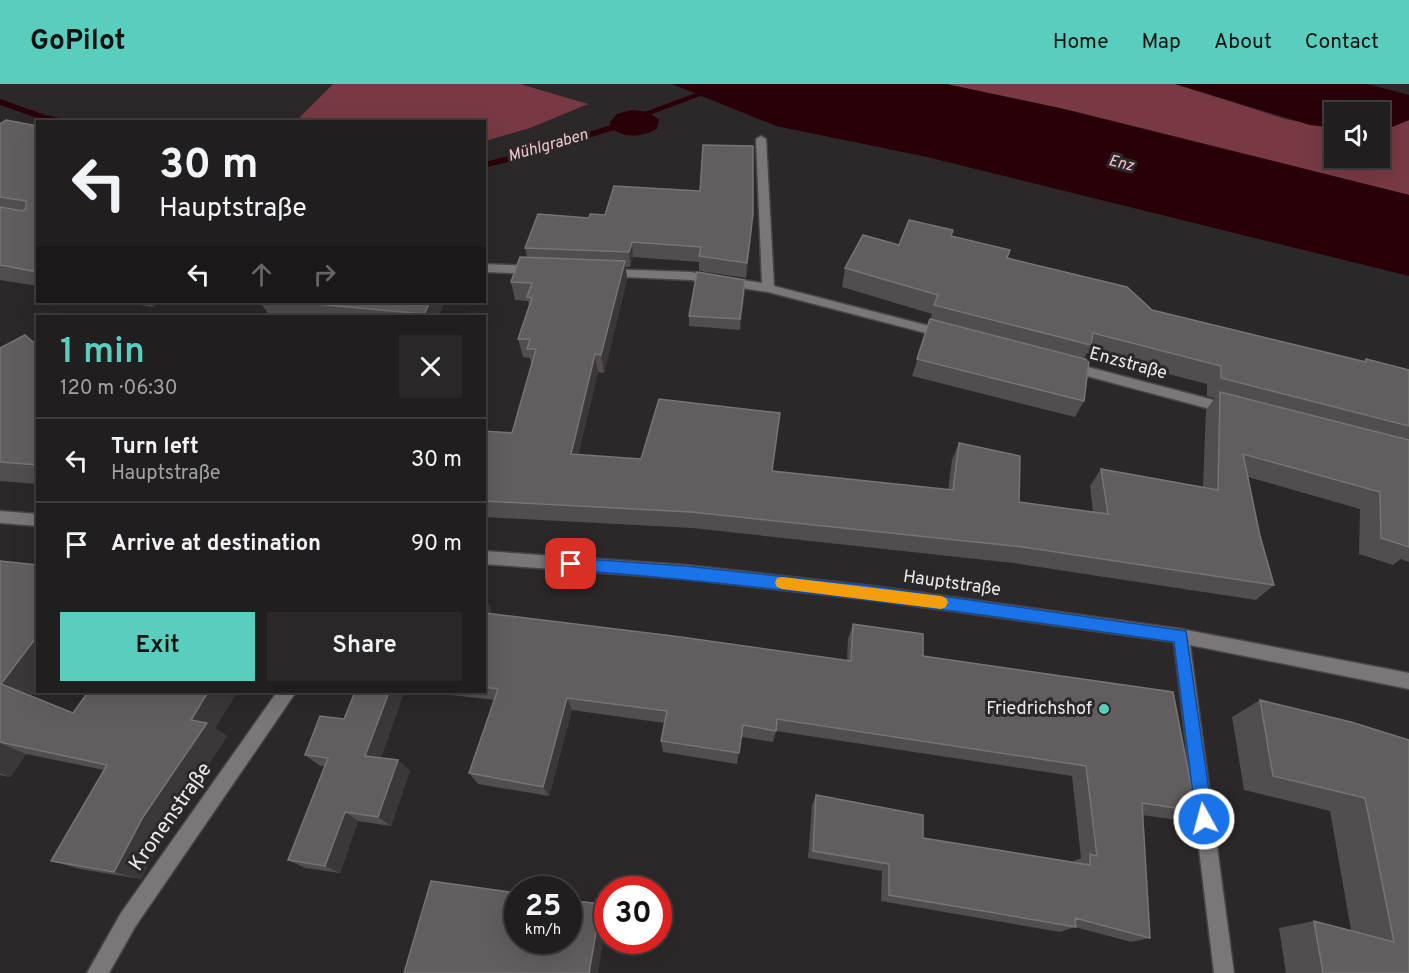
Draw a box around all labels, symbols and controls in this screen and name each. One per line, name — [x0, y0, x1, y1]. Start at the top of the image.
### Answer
text: GoPilot — [30, 24, 125, 60]
text: Home — [1053, 29, 1109, 56]
text: Map — [1142, 29, 1181, 56]
text: About — [1214, 29, 1272, 56]
text: Contact — [1305, 29, 1379, 56]
map controls — [1324, 102, 1390, 168]
button: sound — [1324, 102, 1390, 168]
water label: Mühlgraben — [506, 125, 591, 167]
text: 30 m — [159, 140, 258, 193]
icon: left — [60, 144, 138, 222]
water label: Enz — [1106, 151, 1137, 177]
text: Hauptstraße — [159, 192, 307, 226]
icon: left — [182, 258, 215, 291]
icon: ahead — [245, 258, 278, 291]
icon: right — [308, 258, 341, 291]
text: 1 min — [60, 330, 145, 376]
button: close — [399, 335, 462, 398]
street label: Enzstraße — [1086, 343, 1170, 385]
text: 120 m · 06:30 — [60, 376, 178, 402]
text: Turn left — [111, 434, 199, 461]
icon: left — [60, 444, 93, 477]
text: 30 m — [411, 447, 462, 474]
text: Hauptstraße — [111, 461, 220, 487]
icon: arrive — [60, 528, 93, 561]
text: Arrive at destination — [111, 531, 321, 558]
text: 90 m — [411, 531, 462, 558]
pin — [545, 538, 596, 589]
icon: arrive — [554, 547, 587, 580]
street label: Hauptstraße — [902, 566, 1002, 602]
button: Exit — [60, 612, 255, 681]
button: Share — [267, 612, 462, 681]
place label: Friedrichshof — [986, 698, 1092, 721]
marker: Friedrichshof — [1097, 702, 1111, 716]
street label: Kronenstraße — [124, 757, 218, 877]
position arrow — [1172, 787, 1236, 851]
speed limit sign: 30 — [594, 876, 672, 954]
text: 25 — [525, 889, 561, 926]
text: km/h — [525, 921, 561, 940]

